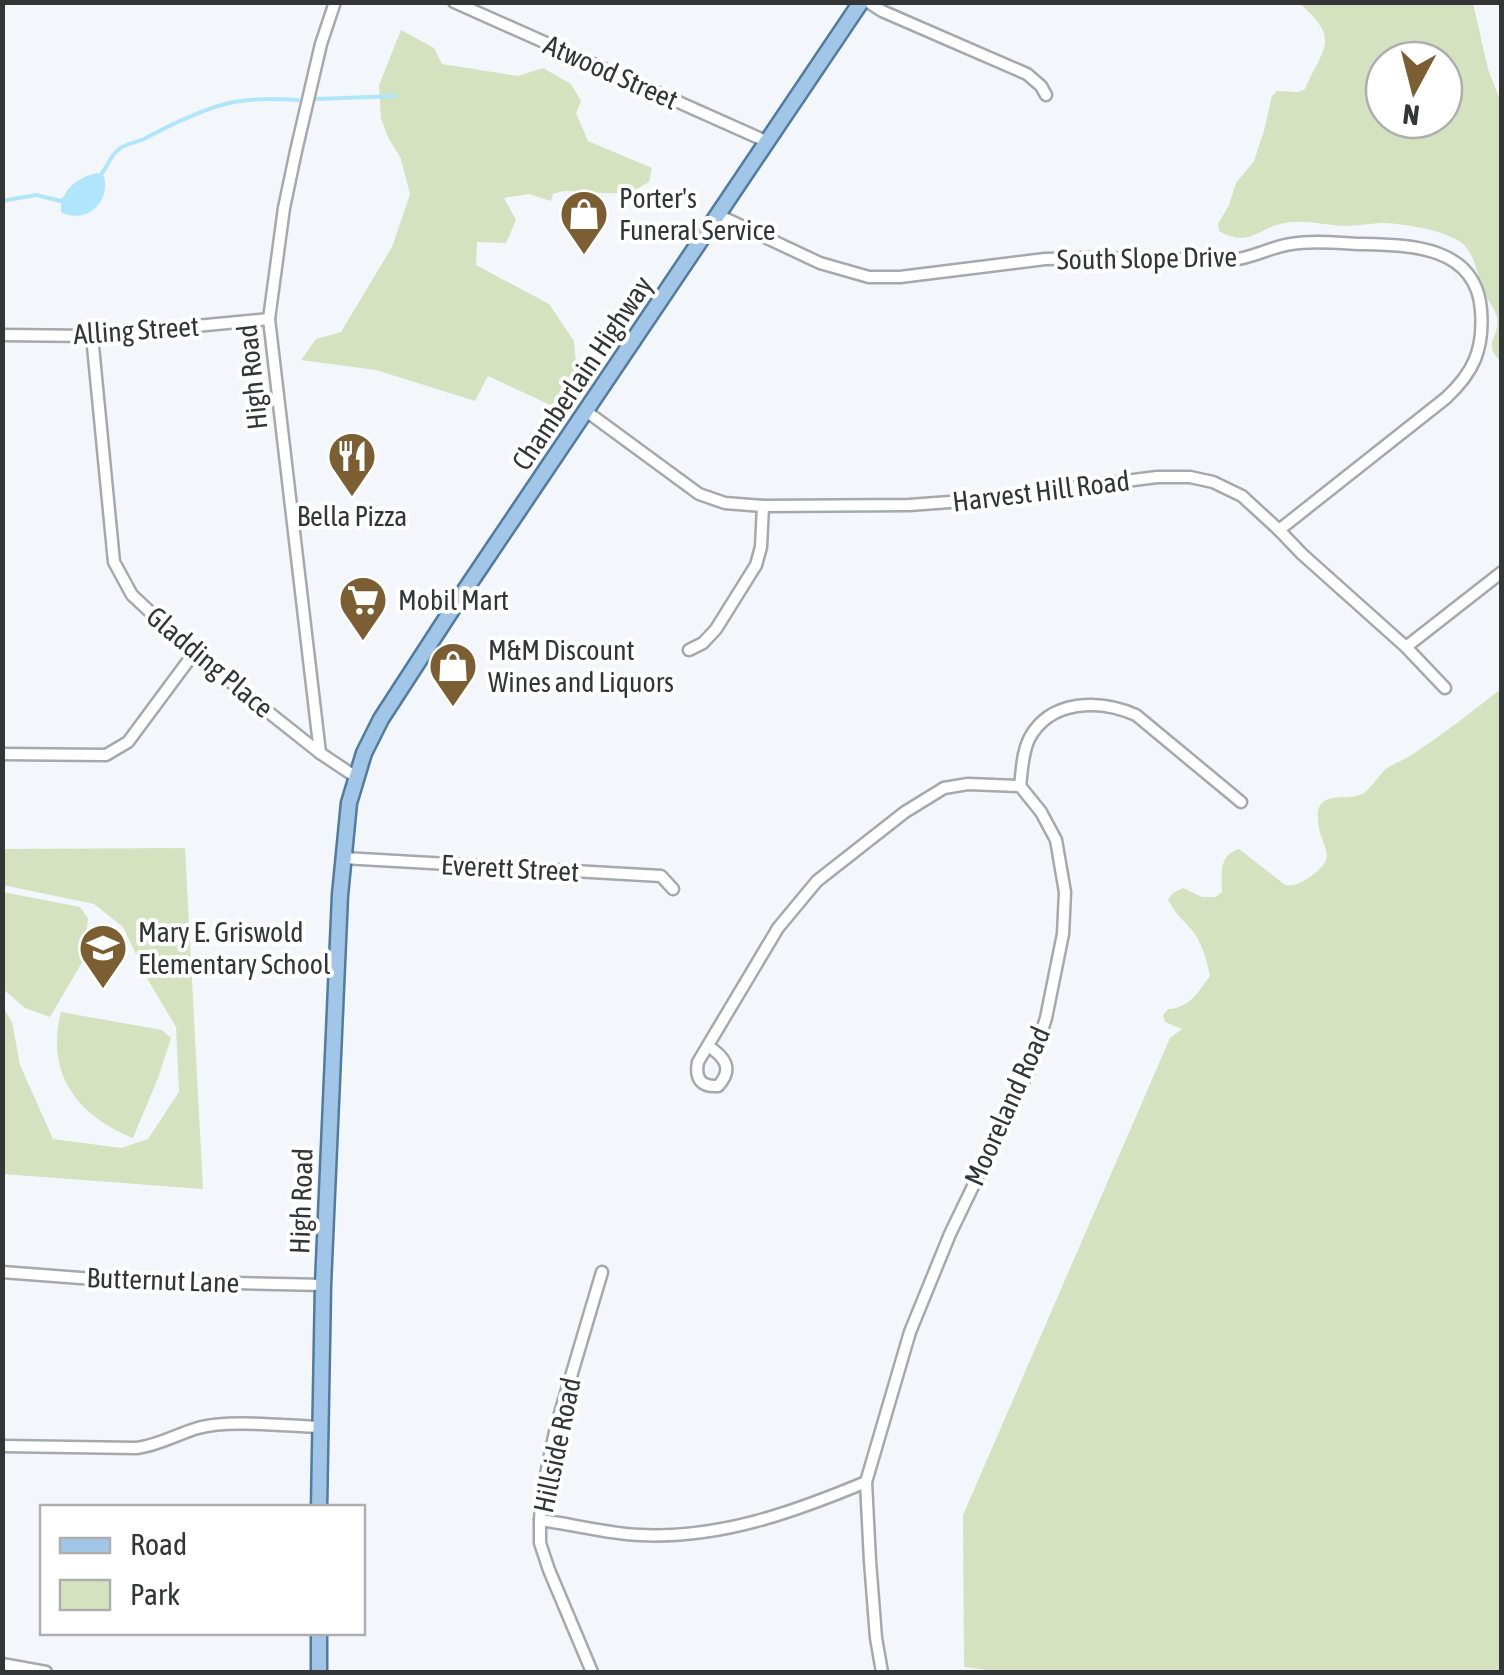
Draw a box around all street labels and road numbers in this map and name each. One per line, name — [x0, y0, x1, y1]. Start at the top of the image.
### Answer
street label: Atwood Street — [539, 28, 683, 116]
street label: South Slope Drive — [1057, 240, 1237, 276]
street label: Chamberlain Highway — [505, 270, 659, 476]
street label: Alling Street — [72, 310, 200, 350]
street label: High Road — [231, 323, 273, 431]
street label: Harvest Hill Road — [951, 464, 1131, 518]
street label: Gladding Place — [140, 600, 280, 724]
street label: Everett Street — [440, 848, 580, 888]
street label: Mooreland Road — [958, 1022, 1056, 1190]
street label: High Road — [283, 1148, 319, 1254]
street label: Butternut Lane — [86, 1261, 240, 1299]
street label: Hillside Road — [527, 1375, 587, 1515]

